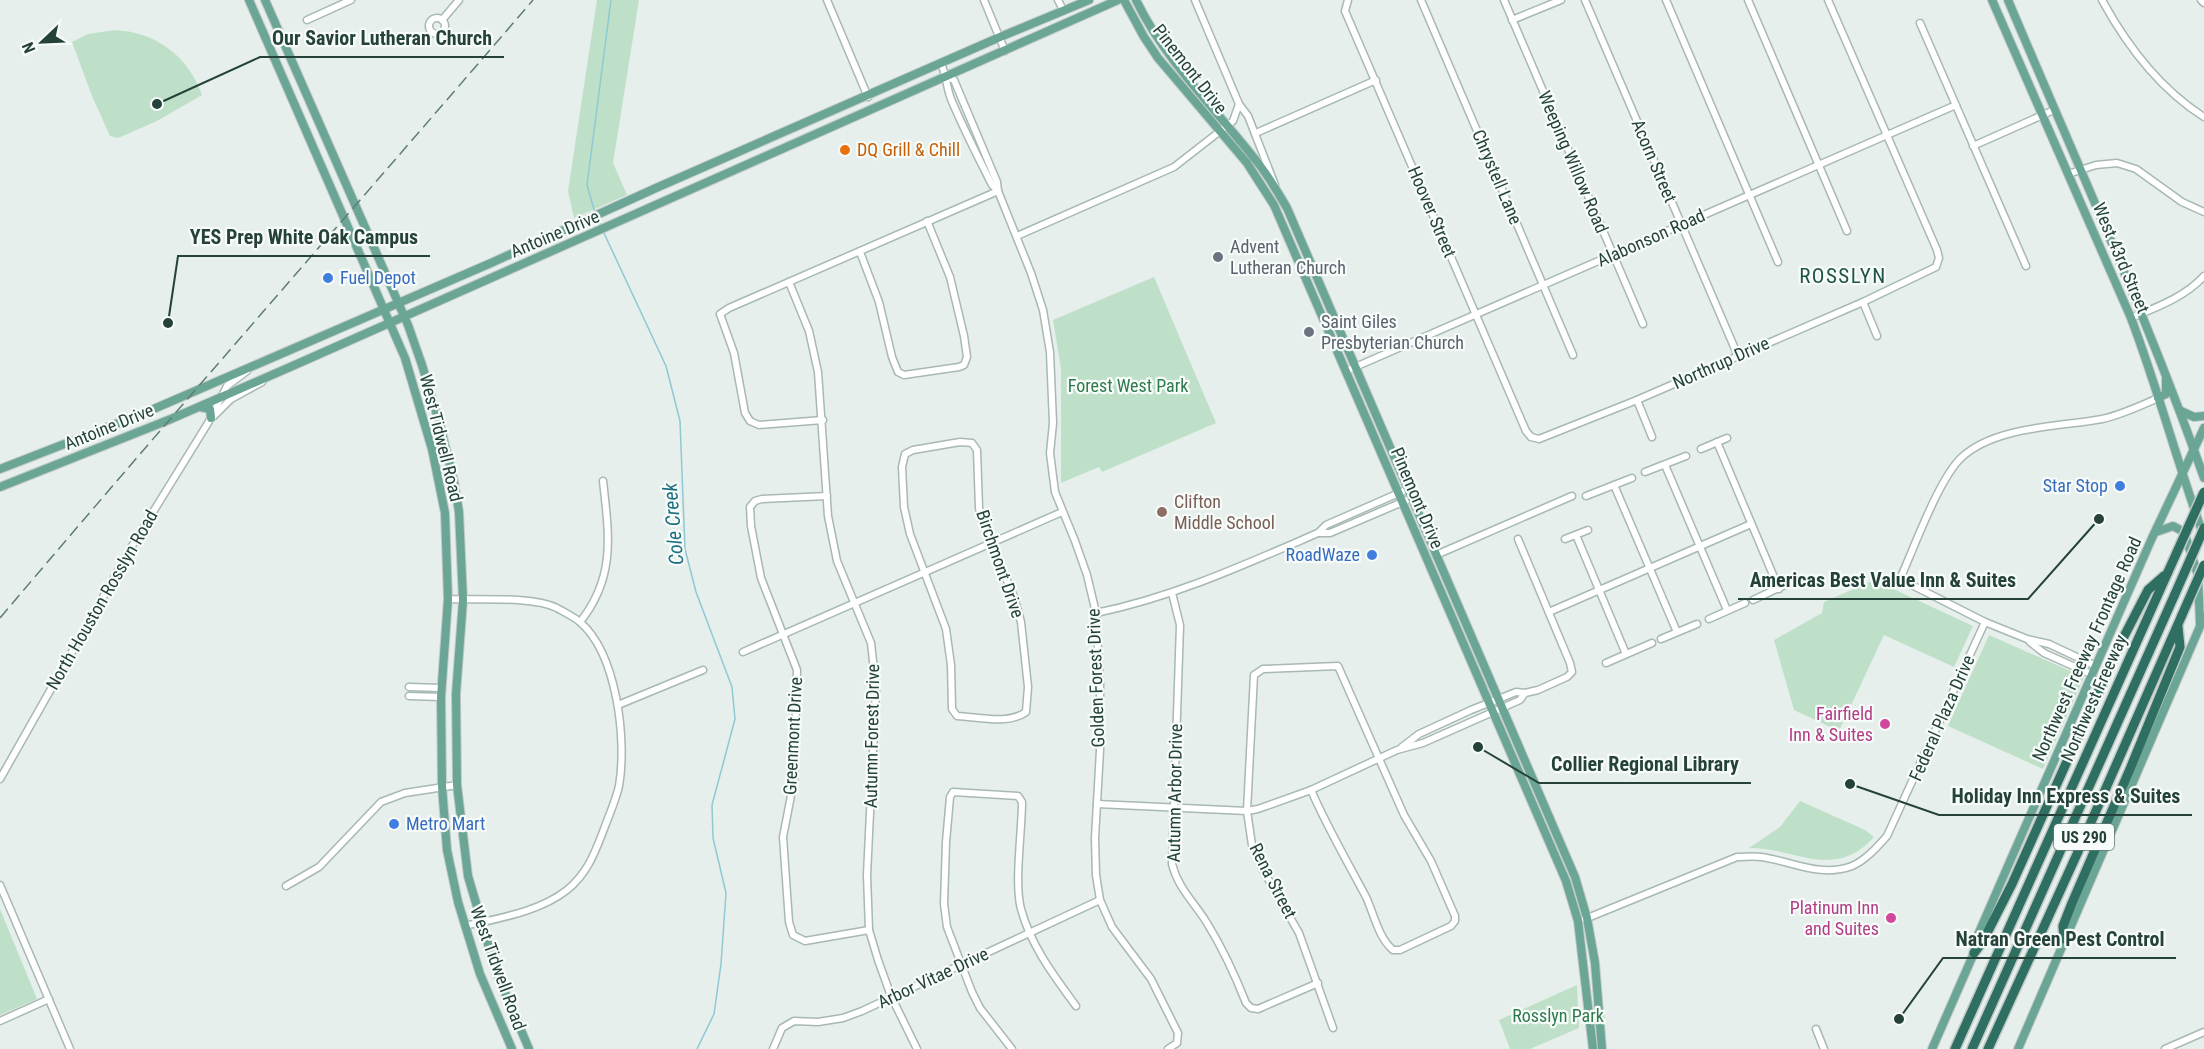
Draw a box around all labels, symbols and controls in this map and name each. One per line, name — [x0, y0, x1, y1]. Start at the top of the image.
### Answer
north arrow — [12, 12, 72, 72]
callout: Our Savior Lutheran Church — [260, 19, 504, 57]
street label: Pinemont Drive — [1149, 20, 1232, 118]
text: Our Savior Lutheran Church — [272, 26, 492, 50]
text: N — [18, 39, 39, 56]
street label: Weeping Willow Road — [1534, 88, 1613, 236]
street label: Acorn Street — [1628, 116, 1681, 206]
street label: Chrystell Lane — [1468, 126, 1527, 227]
place label: DQ Grill & Chill — [857, 139, 960, 160]
marker: DQ Grill & Chill — [838, 143, 852, 157]
street label: Hoover Street — [1404, 163, 1461, 261]
street label: West 43rd Street — [2089, 199, 2154, 316]
street label: Alabonson Road — [1594, 204, 1708, 271]
street label: Antoine Drive — [507, 205, 602, 262]
callout: YES Prep White Oak Campus — [178, 218, 430, 256]
text: YES Prep White Oak Campus — [190, 225, 418, 249]
place label: Advent Lutheran Church — [1230, 236, 1346, 278]
marker: Advent Lutheran Church — [1211, 250, 1225, 264]
district label: ROSSLYN — [1799, 264, 1887, 288]
place label: Fuel Depot — [340, 267, 416, 288]
marker: Fuel Depot — [321, 271, 335, 285]
place label: Saint Giles Presbyterian Church — [1321, 311, 1464, 353]
marker: Saint Giles Presbyterian Church — [1302, 325, 1316, 339]
street label: Northrup Drive — [1669, 332, 1772, 393]
street label: West Tidwell Road — [416, 372, 467, 504]
park label: Forest West Park — [1068, 375, 1188, 396]
street label: Antoine Drive — [61, 399, 157, 454]
street label: Pinemont Drive — [1387, 444, 1448, 552]
place label: Star Stop — [2043, 475, 2108, 496]
marker: Star Stop — [2113, 479, 2127, 493]
water label: Cole Creek — [657, 481, 689, 566]
place label: Clifton Middle School — [1174, 491, 1275, 533]
marker: Clifton Middle School — [1155, 505, 1169, 519]
street label: North Houston Rosslyn Road — [41, 506, 162, 693]
street label: Birchmont Drive — [972, 507, 1029, 621]
street label: Northwest Freeway Frontage Road — [2028, 533, 2146, 765]
place label: RoadWaze — [1286, 544, 1360, 565]
marker: RoadWaze — [1365, 548, 1379, 562]
callout: Americas Best Value Inn & Suites — [1738, 561, 2028, 599]
text: Americas Best Value Inn & Suites — [1750, 568, 2016, 592]
street label: Golden Forest Drive — [1083, 608, 1108, 748]
street label: Northwest Freeway — [2056, 631, 2132, 765]
street label: Federal Plaza Drive — [1904, 652, 1979, 784]
street label: Autumn Forest Drive — [860, 664, 883, 808]
street label: Greenmont Drive — [779, 676, 806, 796]
place label: Fairfield Inn & Suites — [1789, 703, 1873, 745]
marker: Fairfield Inn & Suites — [1878, 717, 1892, 731]
street label: Autumn Arbor Drive — [1163, 723, 1186, 863]
callout: Collier Regional Library — [1539, 745, 1751, 783]
text: Collier Regional Library — [1551, 752, 1739, 776]
callout: Holiday Inn Express & Suites — [1939, 777, 2192, 815]
text: Holiday Inn Express & Suites — [1952, 784, 2180, 808]
place label: Metro Mart — [406, 813, 485, 834]
marker: Metro Mart — [387, 817, 401, 831]
road number: US 290 — [2054, 824, 2114, 850]
street label: Rena Street — [1246, 840, 1301, 922]
place label: Platinum Inn and Suites — [1790, 897, 1879, 939]
street label: West Tidwell Road — [466, 903, 531, 1033]
marker: Platinum Inn and Suites — [1884, 911, 1898, 925]
callout: Natran Green Pest Control — [1943, 920, 2176, 958]
text: Natran Green Pest Control — [1956, 927, 2164, 951]
street label: Arbor Vitae Drive — [874, 943, 992, 1012]
park label: Rosslyn Park — [1512, 1005, 1604, 1026]

